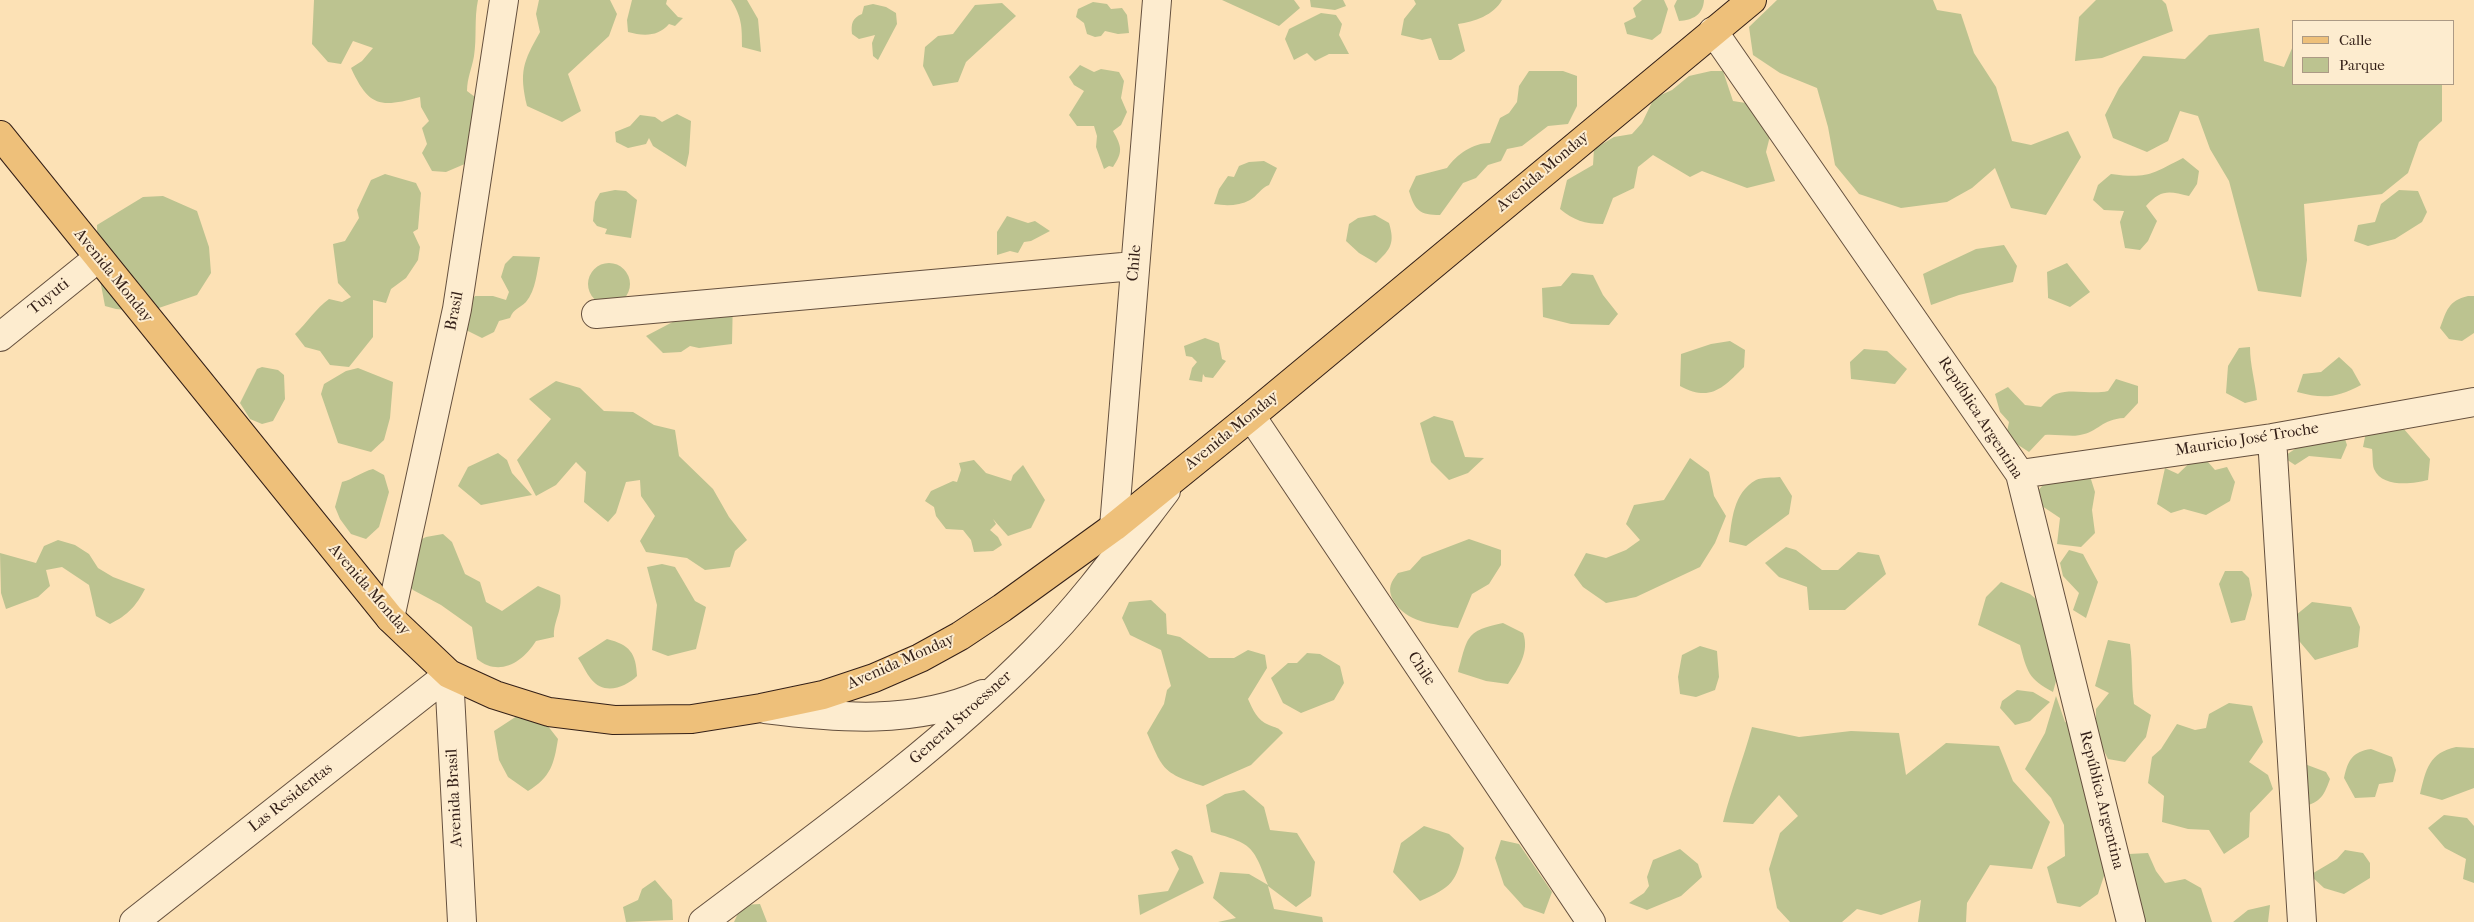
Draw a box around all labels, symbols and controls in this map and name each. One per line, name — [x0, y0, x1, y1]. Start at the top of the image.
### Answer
legend — [2292, 20, 2454, 85]
text: Calle — [2339, 31, 2372, 49]
text: Parque — [2339, 56, 2385, 74]
street label: Avenida Monday — [1493, 128, 1593, 216]
street label: Avenida Monday — [69, 225, 157, 327]
street label: Chile — [1124, 244, 1146, 282]
street label: Tuyuti — [25, 275, 73, 319]
street label: Brasil — [442, 290, 468, 332]
street label: República Argentina — [1933, 353, 2027, 483]
street label: Avenida Monday — [1181, 387, 1283, 475]
street label: Mauricio José Troche — [2174, 419, 2320, 461]
street label: Avenida Monday — [324, 540, 414, 640]
street label: Avenida Monday — [845, 630, 957, 694]
street label: Chile — [1403, 648, 1439, 690]
street label: General Stroessner — [906, 667, 1016, 769]
street label: República Argentina — [2075, 729, 2127, 871]
street label: Avenida Brasil — [443, 748, 467, 848]
street label: Las Residentas — [245, 759, 337, 837]

